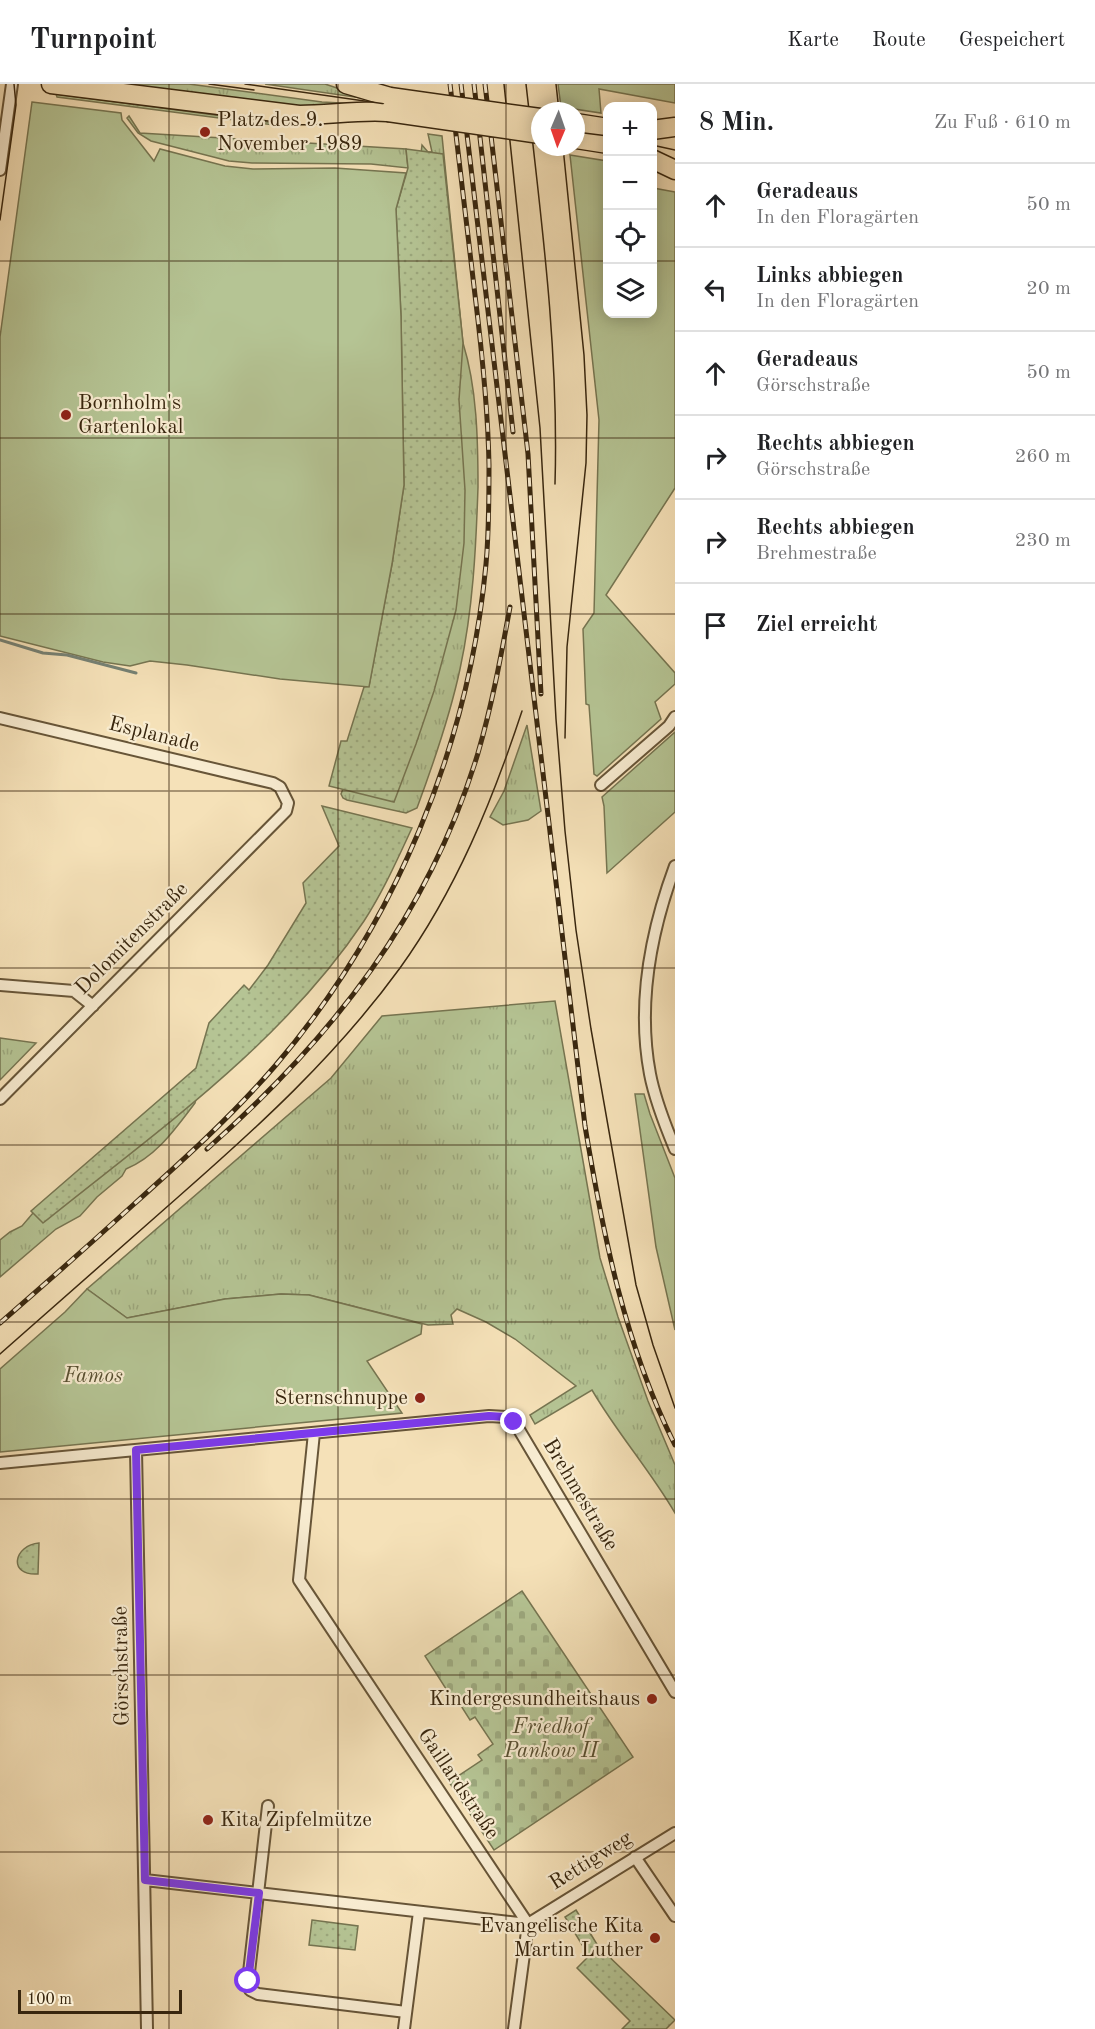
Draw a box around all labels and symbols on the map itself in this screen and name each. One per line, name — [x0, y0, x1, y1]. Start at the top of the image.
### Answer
north arrow — [531, 102, 585, 156]
place label: Platz des 9. November 1989 — [217, 110, 363, 155]
marker: Platz des 9. November 1989 — [198, 125, 212, 139]
place label: Bornholm's Gartenlokal — [78, 393, 184, 438]
marker: Bornholm's Gartenlokal — [59, 408, 73, 422]
street label: Esplanade — [106, 714, 202, 756]
street label: Dolomitenstraße — [72, 879, 192, 999]
park label: Famos — [62, 1366, 123, 1387]
place label: Sternschnuppe — [274, 1388, 408, 1409]
marker: Sternschnuppe — [413, 1391, 427, 1405]
route end — [500, 1408, 526, 1434]
street label: Brehmestraße — [538, 1435, 622, 1555]
street label: Görschstraße — [110, 1606, 134, 1726]
place label: Kindergesundheitshaus — [429, 1689, 640, 1710]
marker: Kindergesundheitshaus — [645, 1692, 659, 1706]
park label: Friedhof Pankow II — [503, 1717, 600, 1762]
street label: Gaillardstraße — [413, 1725, 503, 1843]
place label: Kita Zipfelmütze — [220, 1810, 372, 1831]
marker: Kita Zipfelmütze — [201, 1813, 215, 1827]
street label: Rettigweg — [546, 1827, 636, 1894]
place label: Evangelische Kita Martin Luther — [479, 1916, 643, 1961]
marker: Evangelische Kita Martin Luther — [648, 1931, 662, 1945]
route start — [234, 1967, 260, 1993]
scale bar — [18, 1987, 182, 2014]

